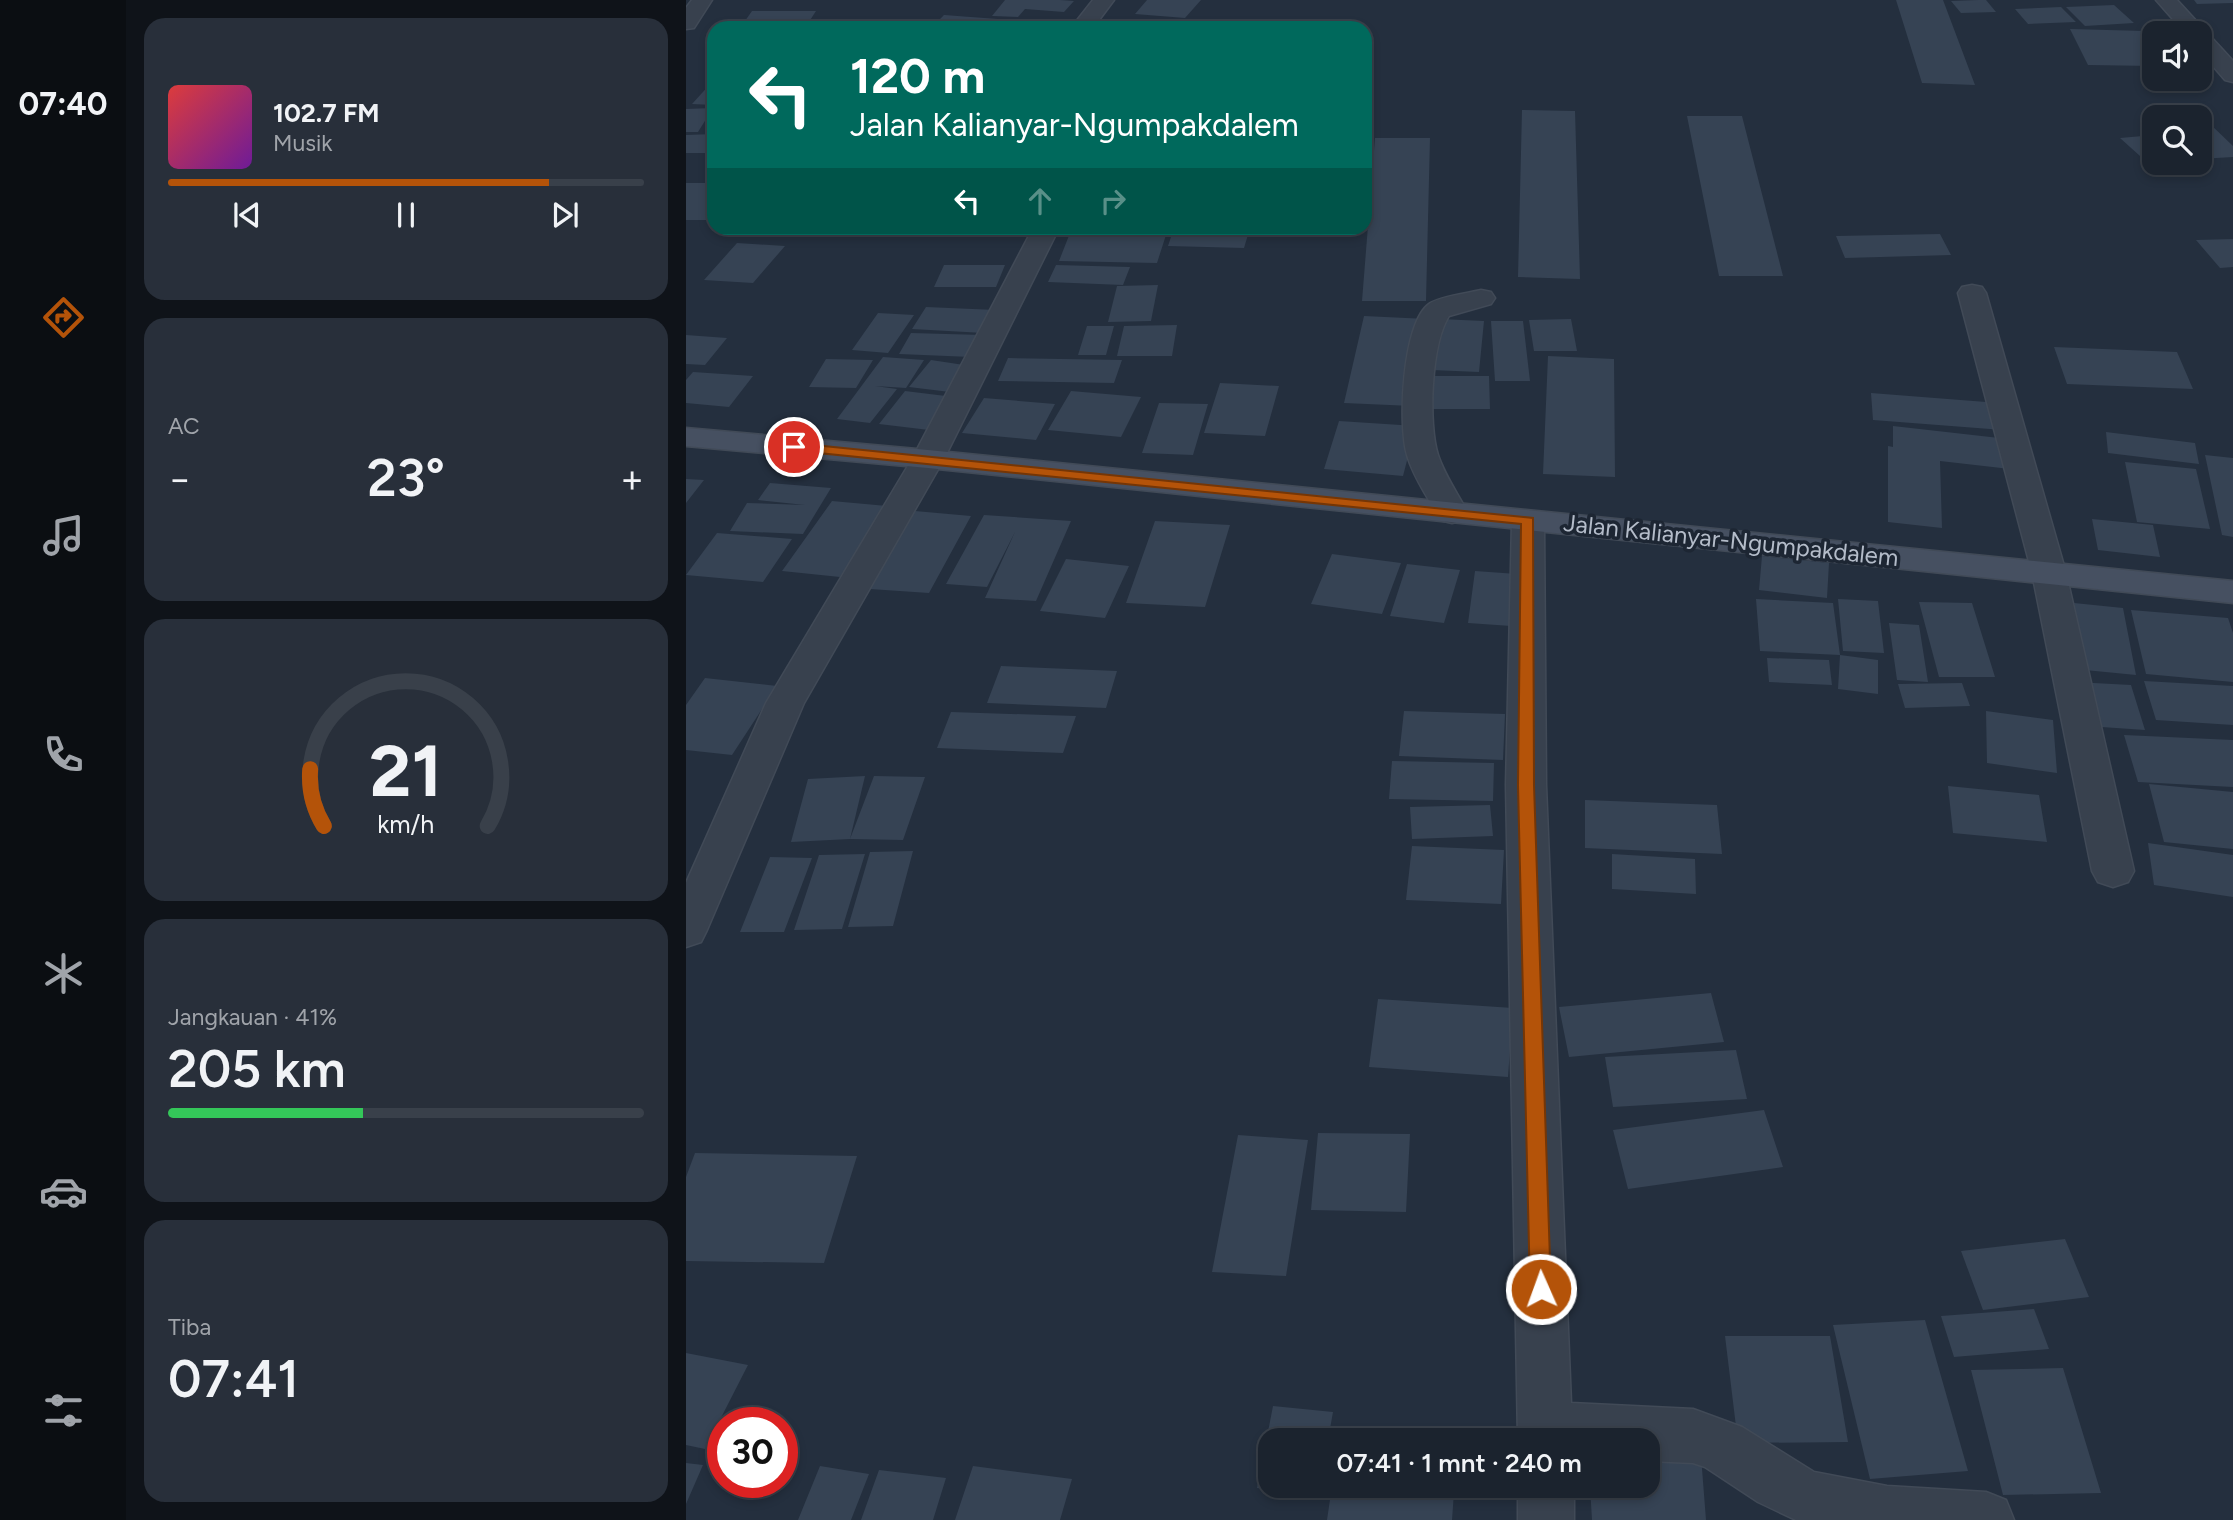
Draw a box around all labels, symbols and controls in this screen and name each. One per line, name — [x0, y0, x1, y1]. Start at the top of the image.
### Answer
map controls — [2142, 21, 2212, 175]
button: sound — [2142, 21, 2212, 91]
text: 120 m — [850, 46, 985, 105]
icon: left — [735, 49, 826, 140]
text: 07:40 — [18, 85, 108, 123]
text: 102.7 FM — [273, 97, 380, 129]
button: search — [2142, 105, 2212, 175]
text: Jalan Kalianyar-Ngumpakdalem — [850, 106, 1299, 144]
text: Musik — [273, 129, 333, 157]
icon: left — [948, 182, 986, 220]
icon: ahead — [1021, 182, 1059, 220]
icon: right — [1094, 182, 1132, 220]
icon: previous — [228, 196, 266, 234]
icon: pause — [387, 196, 425, 234]
icon: next — [546, 196, 584, 234]
icon: directions — [39, 293, 88, 342]
text: AC — [168, 412, 200, 440]
pin — [764, 417, 824, 477]
icon: arrive — [775, 428, 813, 466]
text: 23° — [367, 447, 445, 509]
text: − — [168, 456, 192, 502]
text: + — [620, 456, 644, 502]
street label: Jalan Kalianyar-Ngumpakdalem — [1562, 508, 1900, 572]
icon: music — [39, 511, 88, 560]
text: 21 — [370, 727, 442, 814]
icon: phone — [39, 730, 88, 779]
text: km/h — [377, 809, 435, 839]
icon: climate — [39, 949, 88, 998]
text: Jangkauan · 41% — [168, 1003, 337, 1031]
text: 205 km — [168, 1038, 346, 1100]
icon: car — [39, 1167, 88, 1216]
position arrow — [1504, 1252, 1578, 1326]
text: Tiba — [168, 1313, 211, 1341]
text: 07:41 — [168, 1348, 299, 1410]
icon: filters — [39, 1386, 88, 1435]
speed limit sign: 30 — [707, 1407, 798, 1498]
text: 07:41 · 1 mnt · 240 m — [1336, 1447, 1582, 1479]

